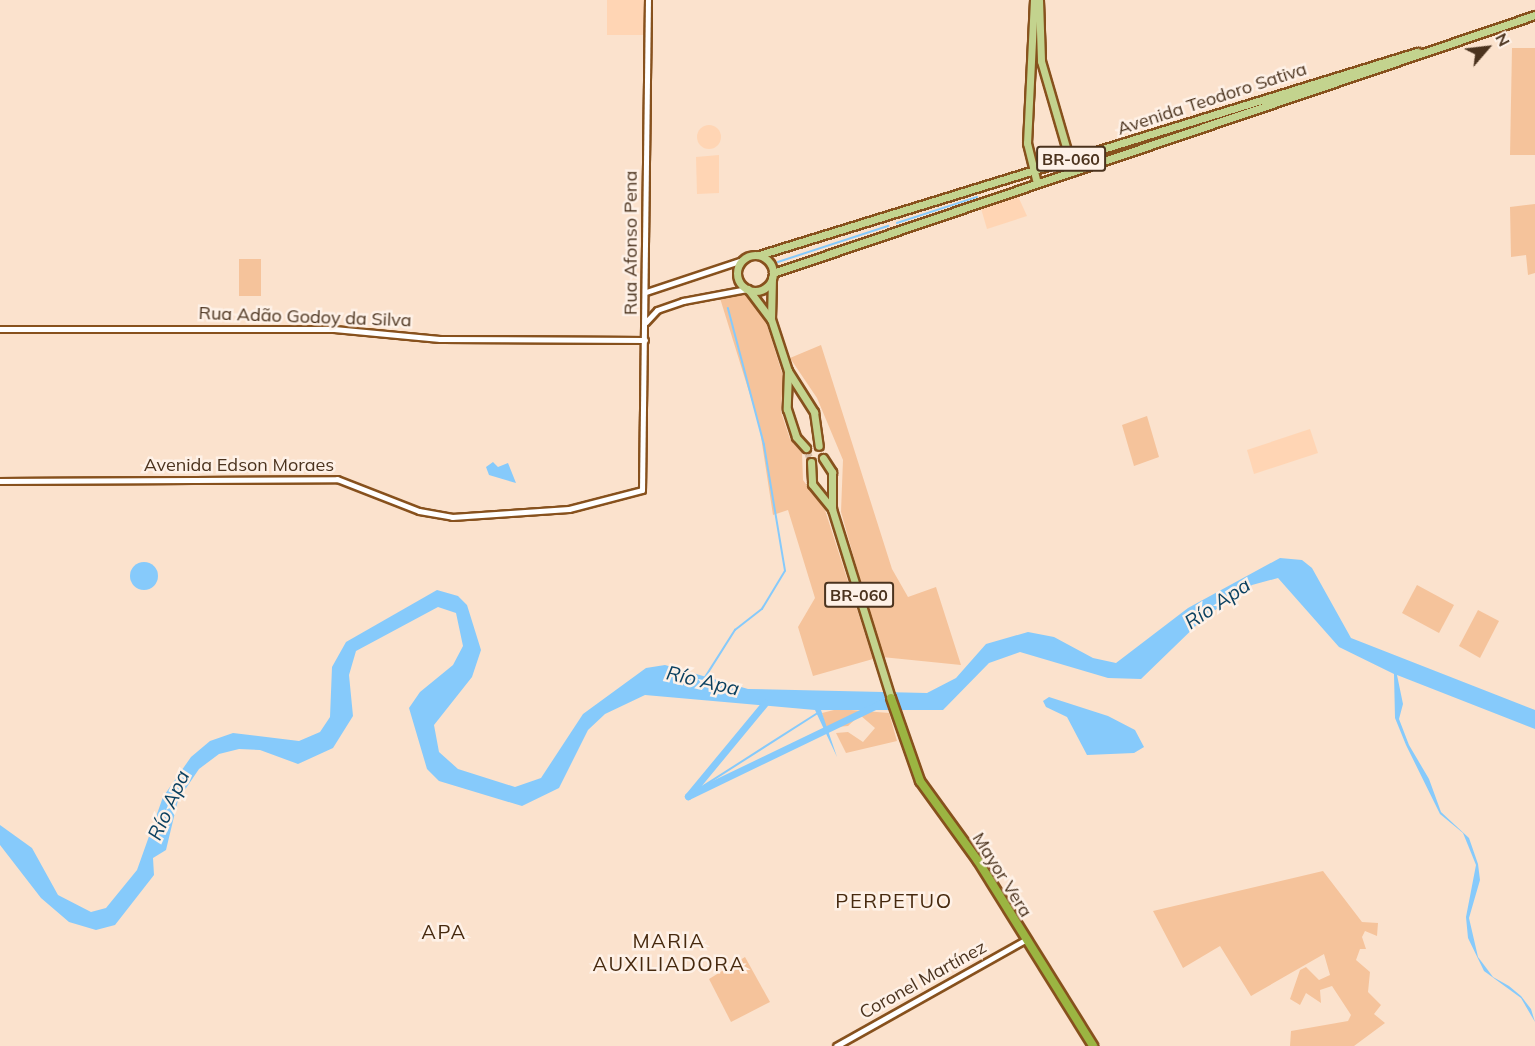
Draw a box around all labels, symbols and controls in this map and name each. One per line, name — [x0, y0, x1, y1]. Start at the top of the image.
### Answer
north arrow — [1457, 18, 1517, 78]
text: N — [1491, 30, 1515, 50]
street label: Avenida Teodoro Sativa — [1115, 58, 1309, 140]
road number: BR-060 — [1035, 146, 1107, 172]
street label: Rua Afonso Pena — [620, 171, 642, 315]
street label: Rua Adão Godoy da Silva — [198, 302, 412, 332]
street label: Avenida Edson Moraes — [144, 454, 334, 476]
water label: Río Apa — [1180, 572, 1254, 634]
road number: BR-060 — [823, 582, 895, 608]
water label: Río Apa — [664, 660, 742, 700]
water label: Río Apa — [142, 766, 194, 844]
street label: Mayor Vera — [968, 829, 1036, 921]
district label: PERPETUO — [835, 888, 953, 912]
district label: APA — [421, 919, 467, 943]
district label: MARIA AUXILIADORA — [592, 928, 746, 975]
street label: Coronel Martínez — [856, 936, 990, 1024]

